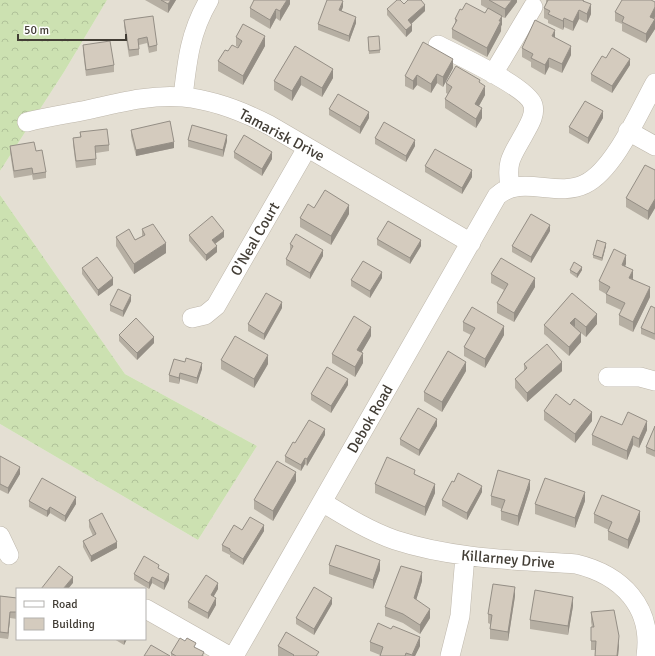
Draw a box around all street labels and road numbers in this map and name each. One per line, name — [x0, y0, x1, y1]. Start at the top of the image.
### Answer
street label: Tamarisk Drive — [236, 105, 328, 165]
street label: O'Neal Court — [227, 199, 283, 279]
street label: Debok Road — [343, 382, 397, 456]
street label: Killarney Drive — [460, 546, 556, 572]

